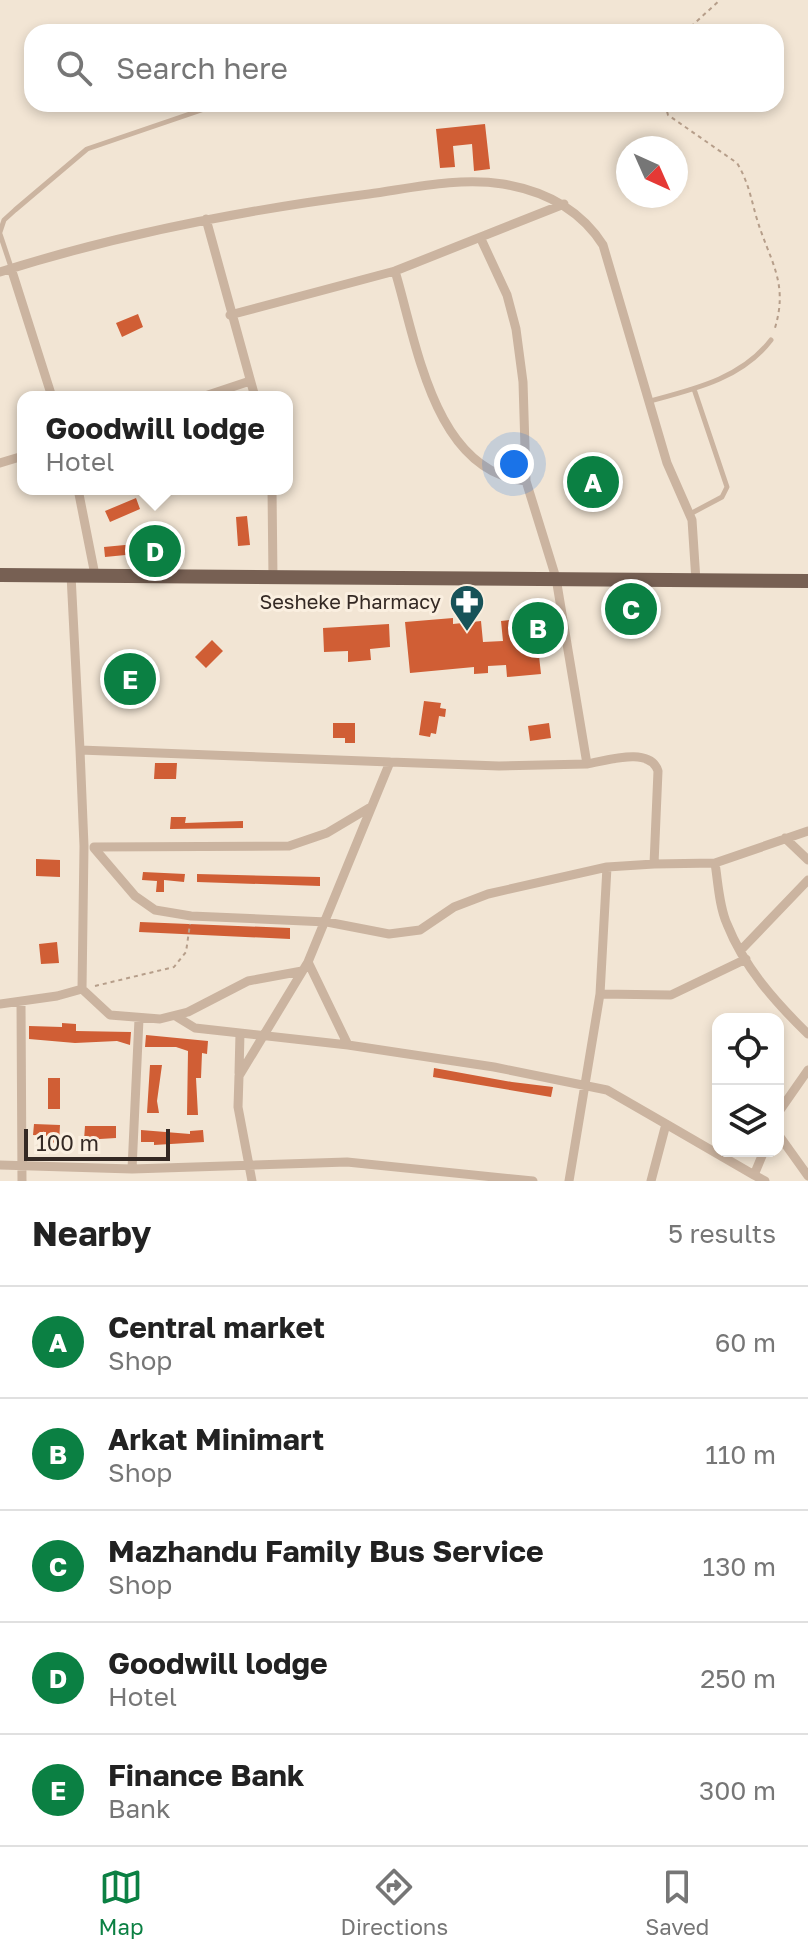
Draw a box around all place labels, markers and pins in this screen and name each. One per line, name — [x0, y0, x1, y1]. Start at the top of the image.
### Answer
pin: A — [567, 452, 619, 512]
pin: D — [129, 521, 181, 581]
pin: C — [605, 579, 657, 639]
pharmacy icon: Sesheke Pharmacy — [448, 583, 486, 633]
place label: Sesheke Pharmacy — [259, 589, 441, 613]
pin: B — [512, 598, 564, 658]
pin: E — [104, 649, 156, 709]

